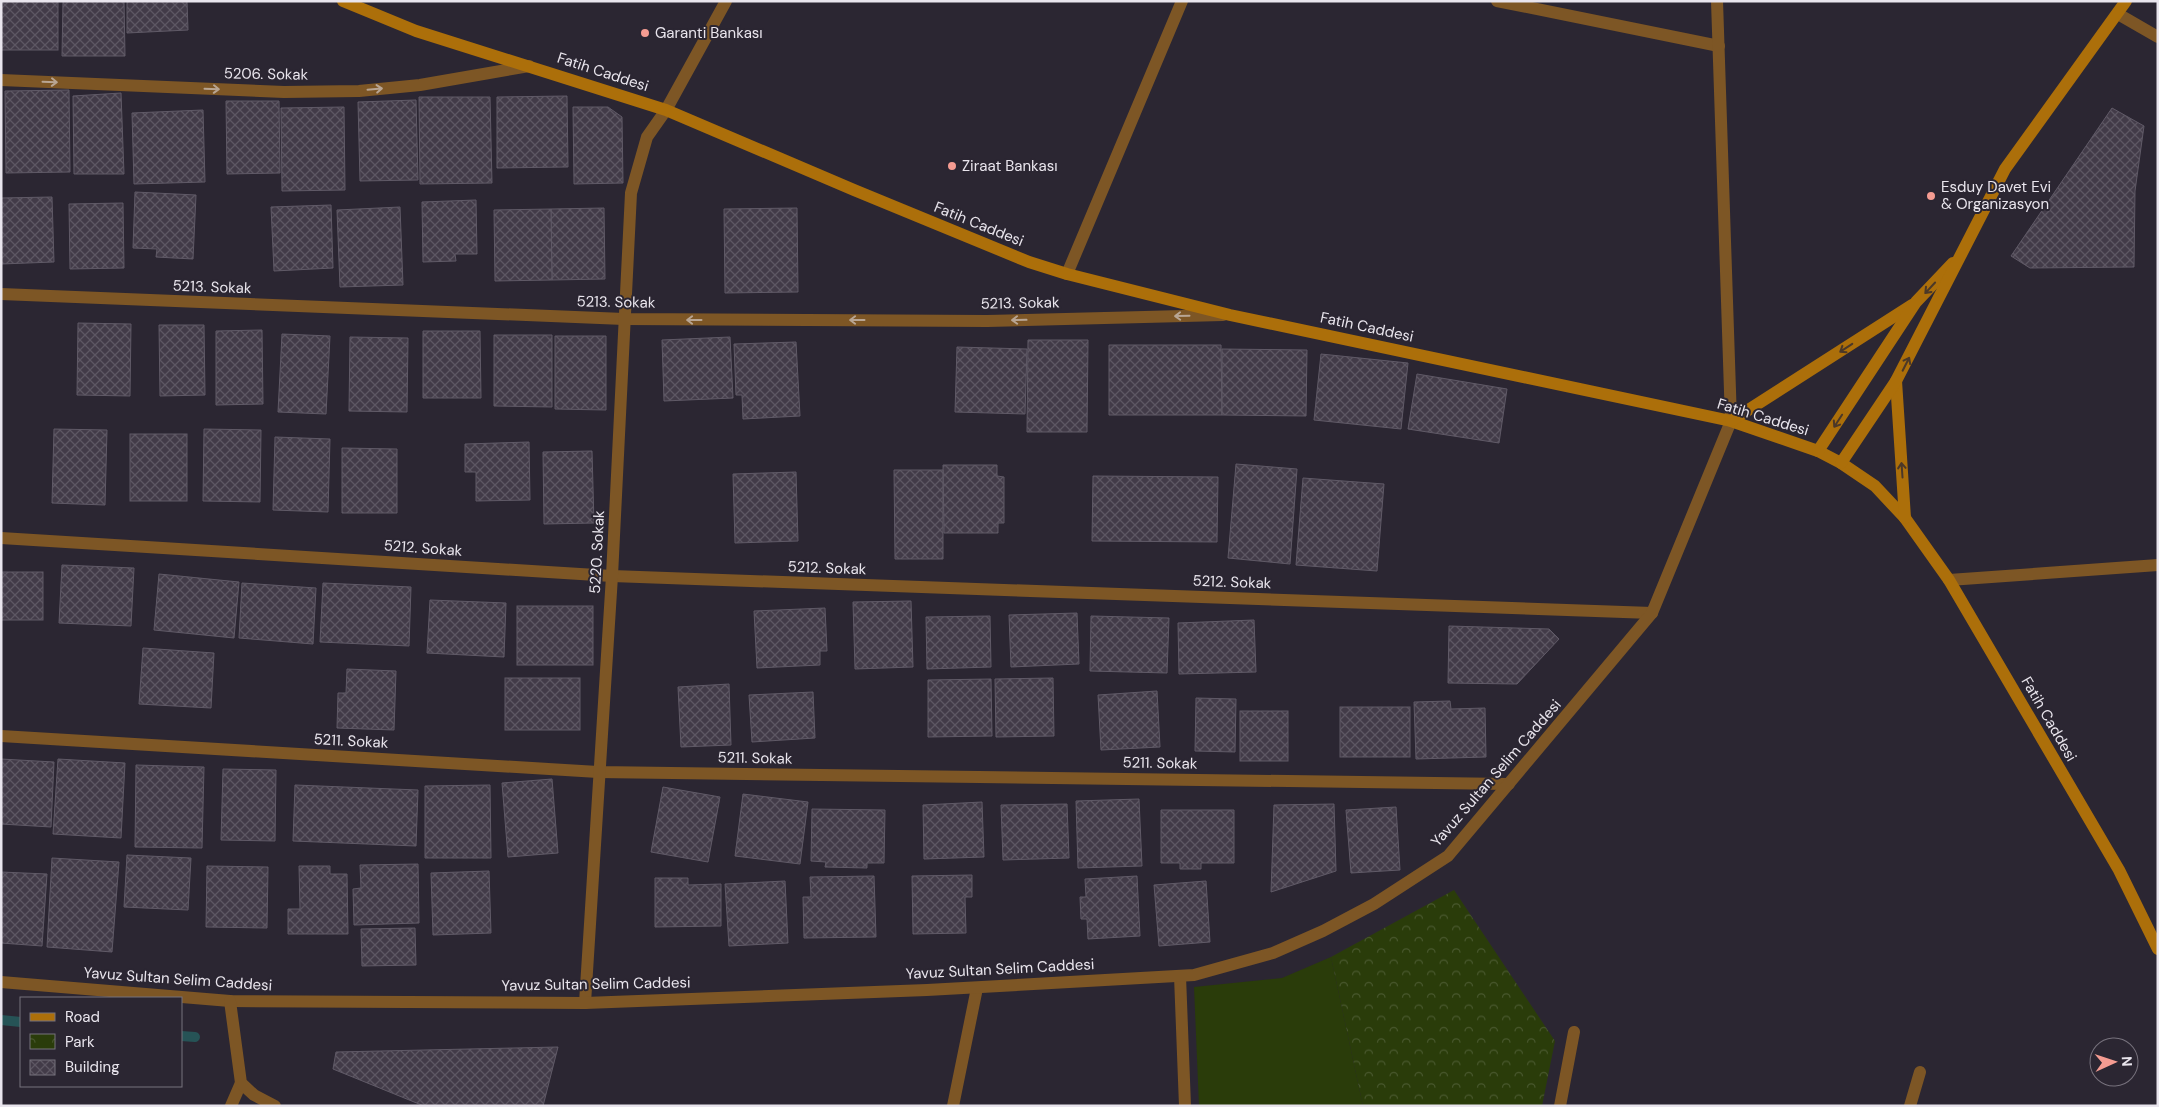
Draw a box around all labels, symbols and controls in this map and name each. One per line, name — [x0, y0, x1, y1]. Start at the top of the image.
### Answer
place label: Garanti Bankası — [655, 23, 763, 43]
marker: Garanti Bankası — [639, 27, 651, 39]
street label: Fatih Caddesi — [555, 48, 651, 96]
street label: 5206. Sokak — [224, 63, 309, 85]
one-way arrow — [42, 77, 58, 87]
one-way arrow — [204, 84, 220, 93]
one-way arrow — [366, 84, 382, 94]
place label: Ziraat Bankası — [962, 156, 1058, 176]
marker: Ziraat Bankası — [946, 160, 958, 172]
place label: Esduy Davet Evi & Organizasyon — [1941, 177, 2051, 214]
marker: Esduy Davet Evi & Organizasyon — [1925, 190, 1937, 202]
street label: Fatih Caddesi — [931, 197, 1027, 251]
street label: 5213. Sokak — [172, 276, 252, 298]
one-way arrow — [1924, 281, 1936, 294]
street label: 5213. Sokak — [576, 291, 656, 313]
street label: 5213. Sokak — [980, 292, 1060, 314]
street label: Fatih Caddesi — [1318, 307, 1416, 347]
one-way arrow — [1174, 311, 1190, 321]
one-way arrow — [687, 315, 703, 325]
one-way arrow — [849, 315, 866, 325]
one-way arrow — [1011, 315, 1028, 325]
one-way arrow — [1839, 343, 1853, 353]
one-way arrow — [1901, 356, 1911, 371]
street label: Fatih Caddesi — [1715, 394, 1811, 440]
one-way arrow — [1833, 414, 1843, 428]
one-way arrow — [1898, 462, 1907, 478]
street label: 5220. Sokak — [585, 509, 609, 594]
street label: 5212. Sokak — [383, 535, 463, 561]
street label: 5212. Sokak — [787, 557, 867, 579]
street label: 5212. Sokak — [1192, 571, 1272, 593]
street label: Fatih Caddesi — [2017, 673, 2081, 765]
street label: Yavuz Sultan Selim Caddesi — [1426, 695, 1566, 851]
street label: 5211. Sokak — [313, 729, 389, 753]
street label: 5211. Sokak — [717, 747, 793, 769]
street label: 5211. Sokak — [1122, 752, 1198, 774]
street label: Yavuz Sultan Selim Caddesi — [905, 954, 1095, 984]
street label: Yavuz Sultan Selim Caddesi — [83, 962, 273, 996]
street label: Yavuz Sultan Selim Caddesi — [501, 972, 691, 996]
legend — [20, 997, 182, 1087]
text: Road — [65, 1007, 100, 1027]
text: Park — [65, 1032, 95, 1052]
north arrow — [2089, 1037, 2139, 1087]
text: N — [2118, 1056, 2136, 1067]
text: Building — [65, 1057, 120, 1077]

